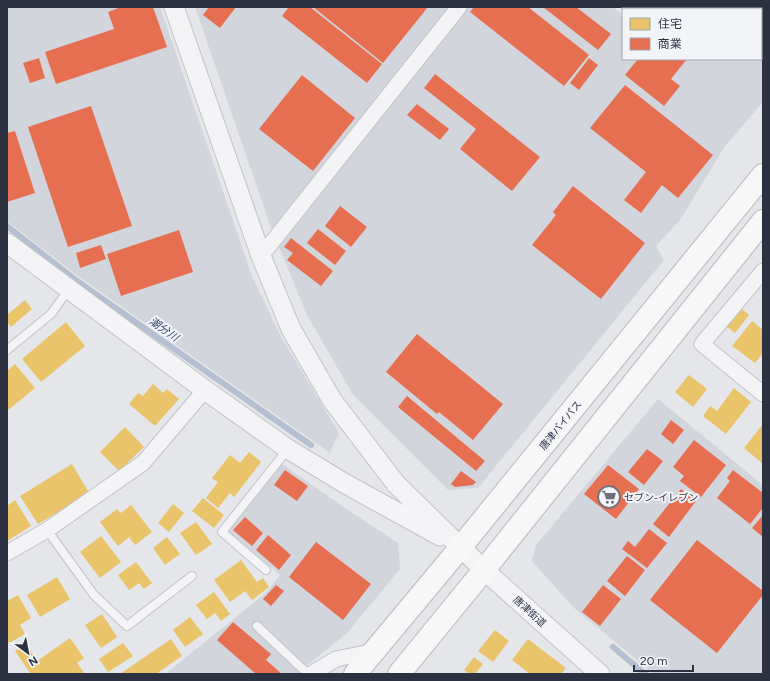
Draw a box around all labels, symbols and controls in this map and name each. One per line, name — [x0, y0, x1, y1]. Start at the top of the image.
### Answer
legend — [622, 8, 762, 60]
text: 住宅 — [658, 17, 682, 31]
text: 商業 — [658, 37, 682, 51]
water label: 潮分川 — [146, 315, 182, 345]
street label: 唐津バイパス — [537, 398, 584, 453]
supermarket icon: セブン-イレブン — [596, 484, 622, 510]
place label: セブン-イレブン — [624, 491, 698, 504]
street label: 唐津街道 — [510, 593, 549, 630]
north arrow — [8, 633, 48, 673]
scale bar — [634, 647, 693, 673]
text: N — [26, 653, 40, 669]
text: 20 m — [640, 654, 668, 668]

